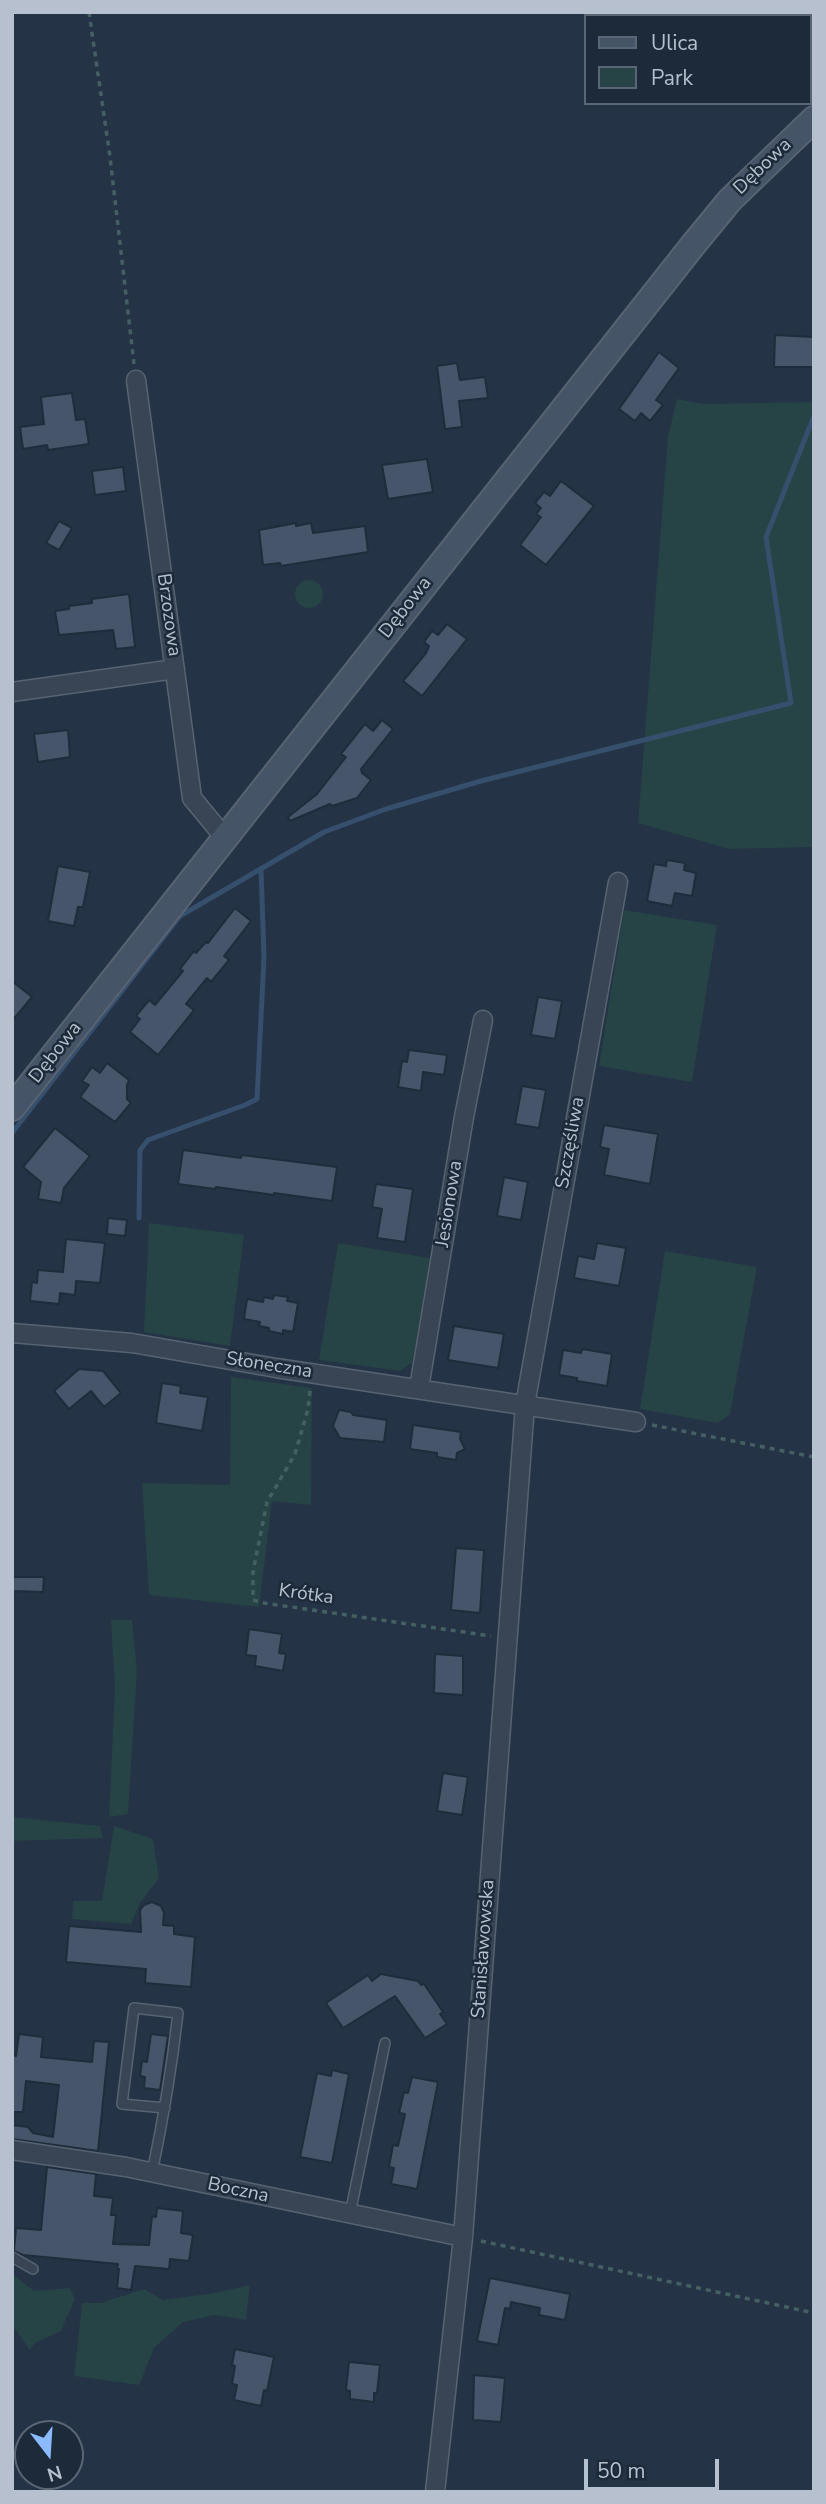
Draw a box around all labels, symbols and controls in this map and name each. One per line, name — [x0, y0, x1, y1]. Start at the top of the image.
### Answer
legend — [584, 14, 812, 105]
text: Ulica — [651, 29, 698, 57]
text: Park — [651, 64, 693, 92]
street label: Dębowa — [729, 134, 797, 200]
street label: Brzozowa — [151, 572, 185, 658]
street label: Dębowa — [375, 573, 437, 643]
street label: Dębowa — [25, 1018, 87, 1088]
street label: Szczęśliwa — [552, 1095, 590, 1191]
street label: Jesionowa — [432, 1159, 468, 1249]
street label: Słoneczna — [224, 1348, 314, 1384]
street label: Krótka — [277, 1580, 335, 1610]
street label: Stanisławowska — [468, 1879, 500, 2019]
street label: Boczna — [205, 2173, 271, 2209]
north arrow — [14, 2420, 84, 2490]
scale bar — [588, 2444, 723, 2488]
text: 50 m — [597, 2457, 646, 2485]
text: N — [44, 2459, 65, 2488]

